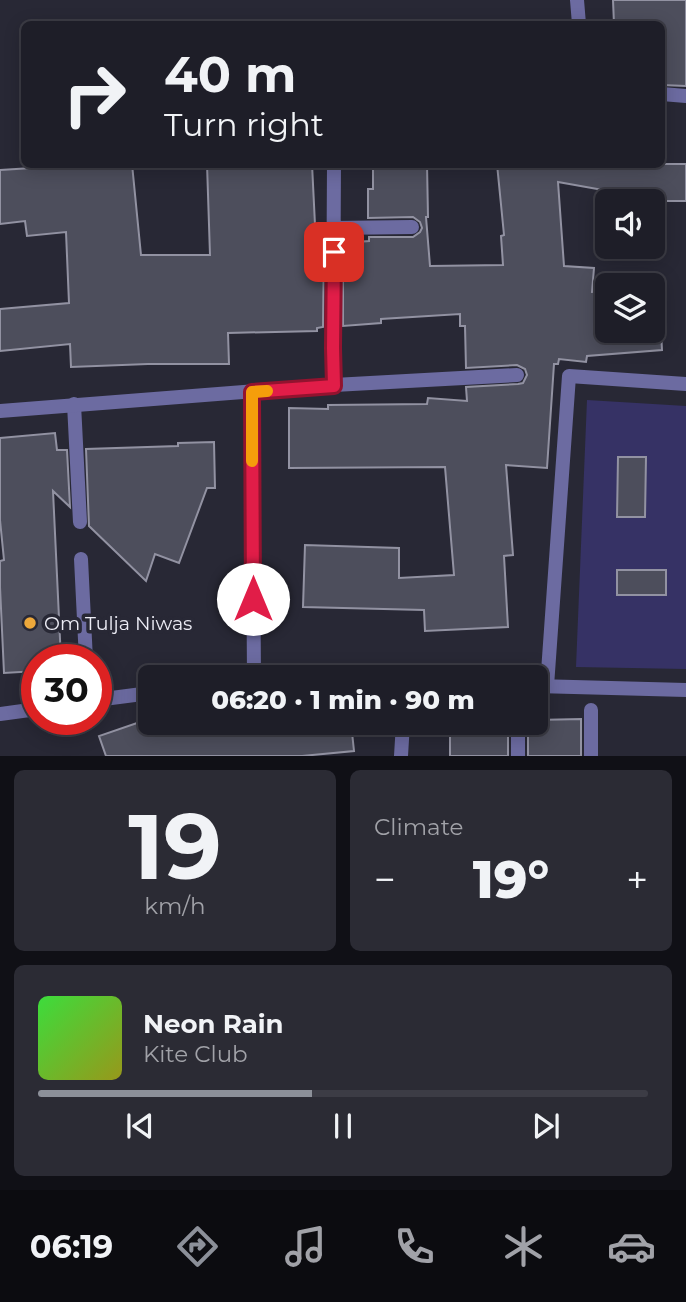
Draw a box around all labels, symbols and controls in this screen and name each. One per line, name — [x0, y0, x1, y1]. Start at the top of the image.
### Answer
text: 40 m — [164, 45, 296, 104]
icon: right — [49, 49, 140, 140]
text: Turn right — [164, 105, 324, 144]
map controls — [595, 189, 665, 343]
button: sound — [595, 189, 665, 259]
pin — [304, 222, 364, 282]
icon: arrive — [315, 233, 353, 271]
button: layers — [595, 273, 665, 343]
position arrow — [216, 562, 290, 636]
place label: Om Tulja Niwas — [44, 612, 192, 635]
marker: Om Tulja Niwas — [22, 615, 38, 631]
speed limit sign: 30 — [21, 644, 112, 735]
text: 06:20 · 1 min · 90 m — [211, 684, 475, 716]
text: 19 — [128, 791, 222, 902]
text: Climate — [374, 813, 463, 841]
text: 19° — [473, 848, 549, 911]
text: − — [374, 856, 396, 903]
text: + — [626, 856, 648, 903]
text: km/h — [144, 892, 206, 920]
text: Neon Rain — [143, 1008, 284, 1040]
text: Kite Club — [143, 1040, 248, 1068]
icon: previous — [121, 1107, 159, 1145]
icon: pause — [324, 1107, 362, 1145]
icon: next — [527, 1107, 565, 1145]
icon: directions — [173, 1222, 222, 1271]
icon: music — [281, 1222, 330, 1271]
icon: phone — [390, 1222, 439, 1271]
icon: climate — [499, 1222, 548, 1271]
icon: car — [607, 1222, 656, 1271]
text: 06:19 — [30, 1227, 113, 1266]

